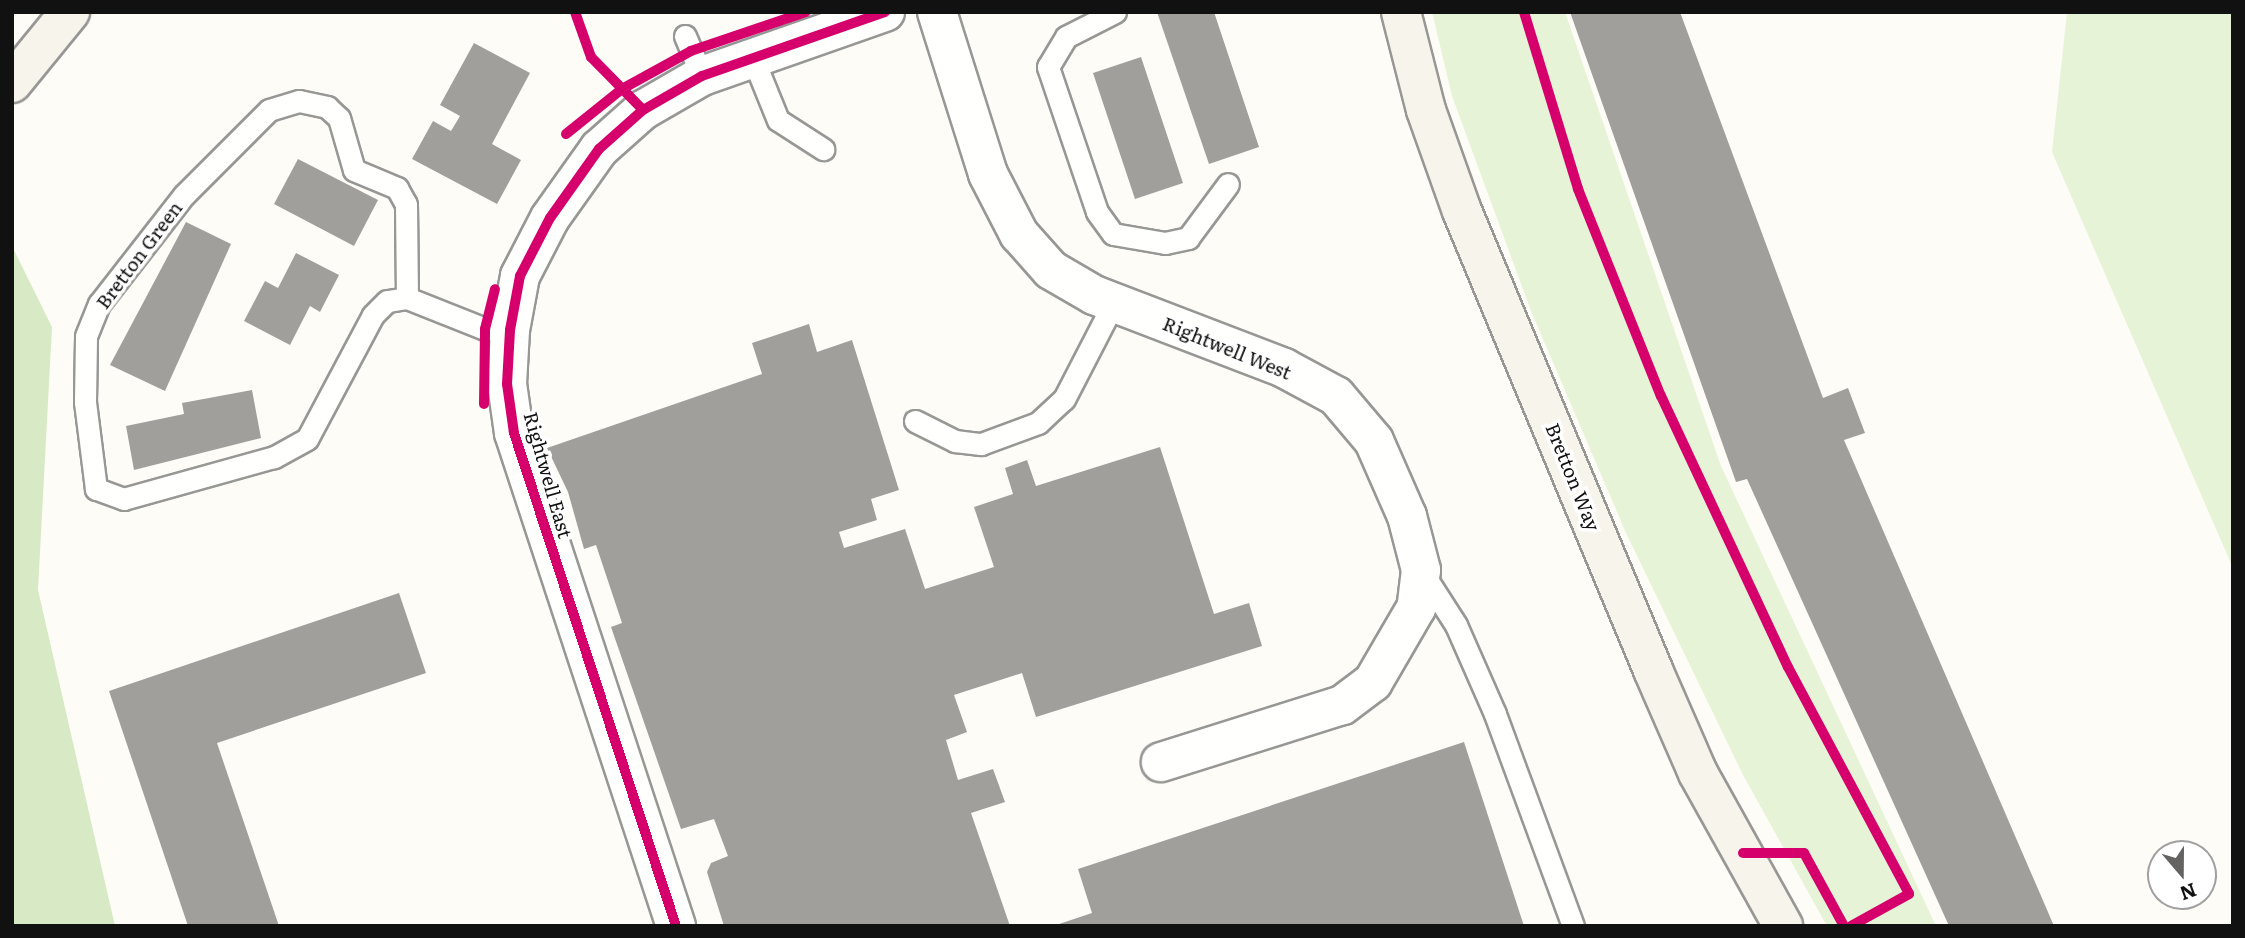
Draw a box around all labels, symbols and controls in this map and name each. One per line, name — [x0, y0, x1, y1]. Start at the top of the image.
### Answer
street label: Bretton Green — [91, 197, 187, 313]
street label: Rightwell West — [1159, 312, 1295, 384]
street label: Rightwell East — [519, 409, 577, 541]
street label: Bretton Way — [1541, 420, 1605, 534]
north arrow — [2147, 840, 2217, 910]
text: N — [2176, 877, 2201, 909]

